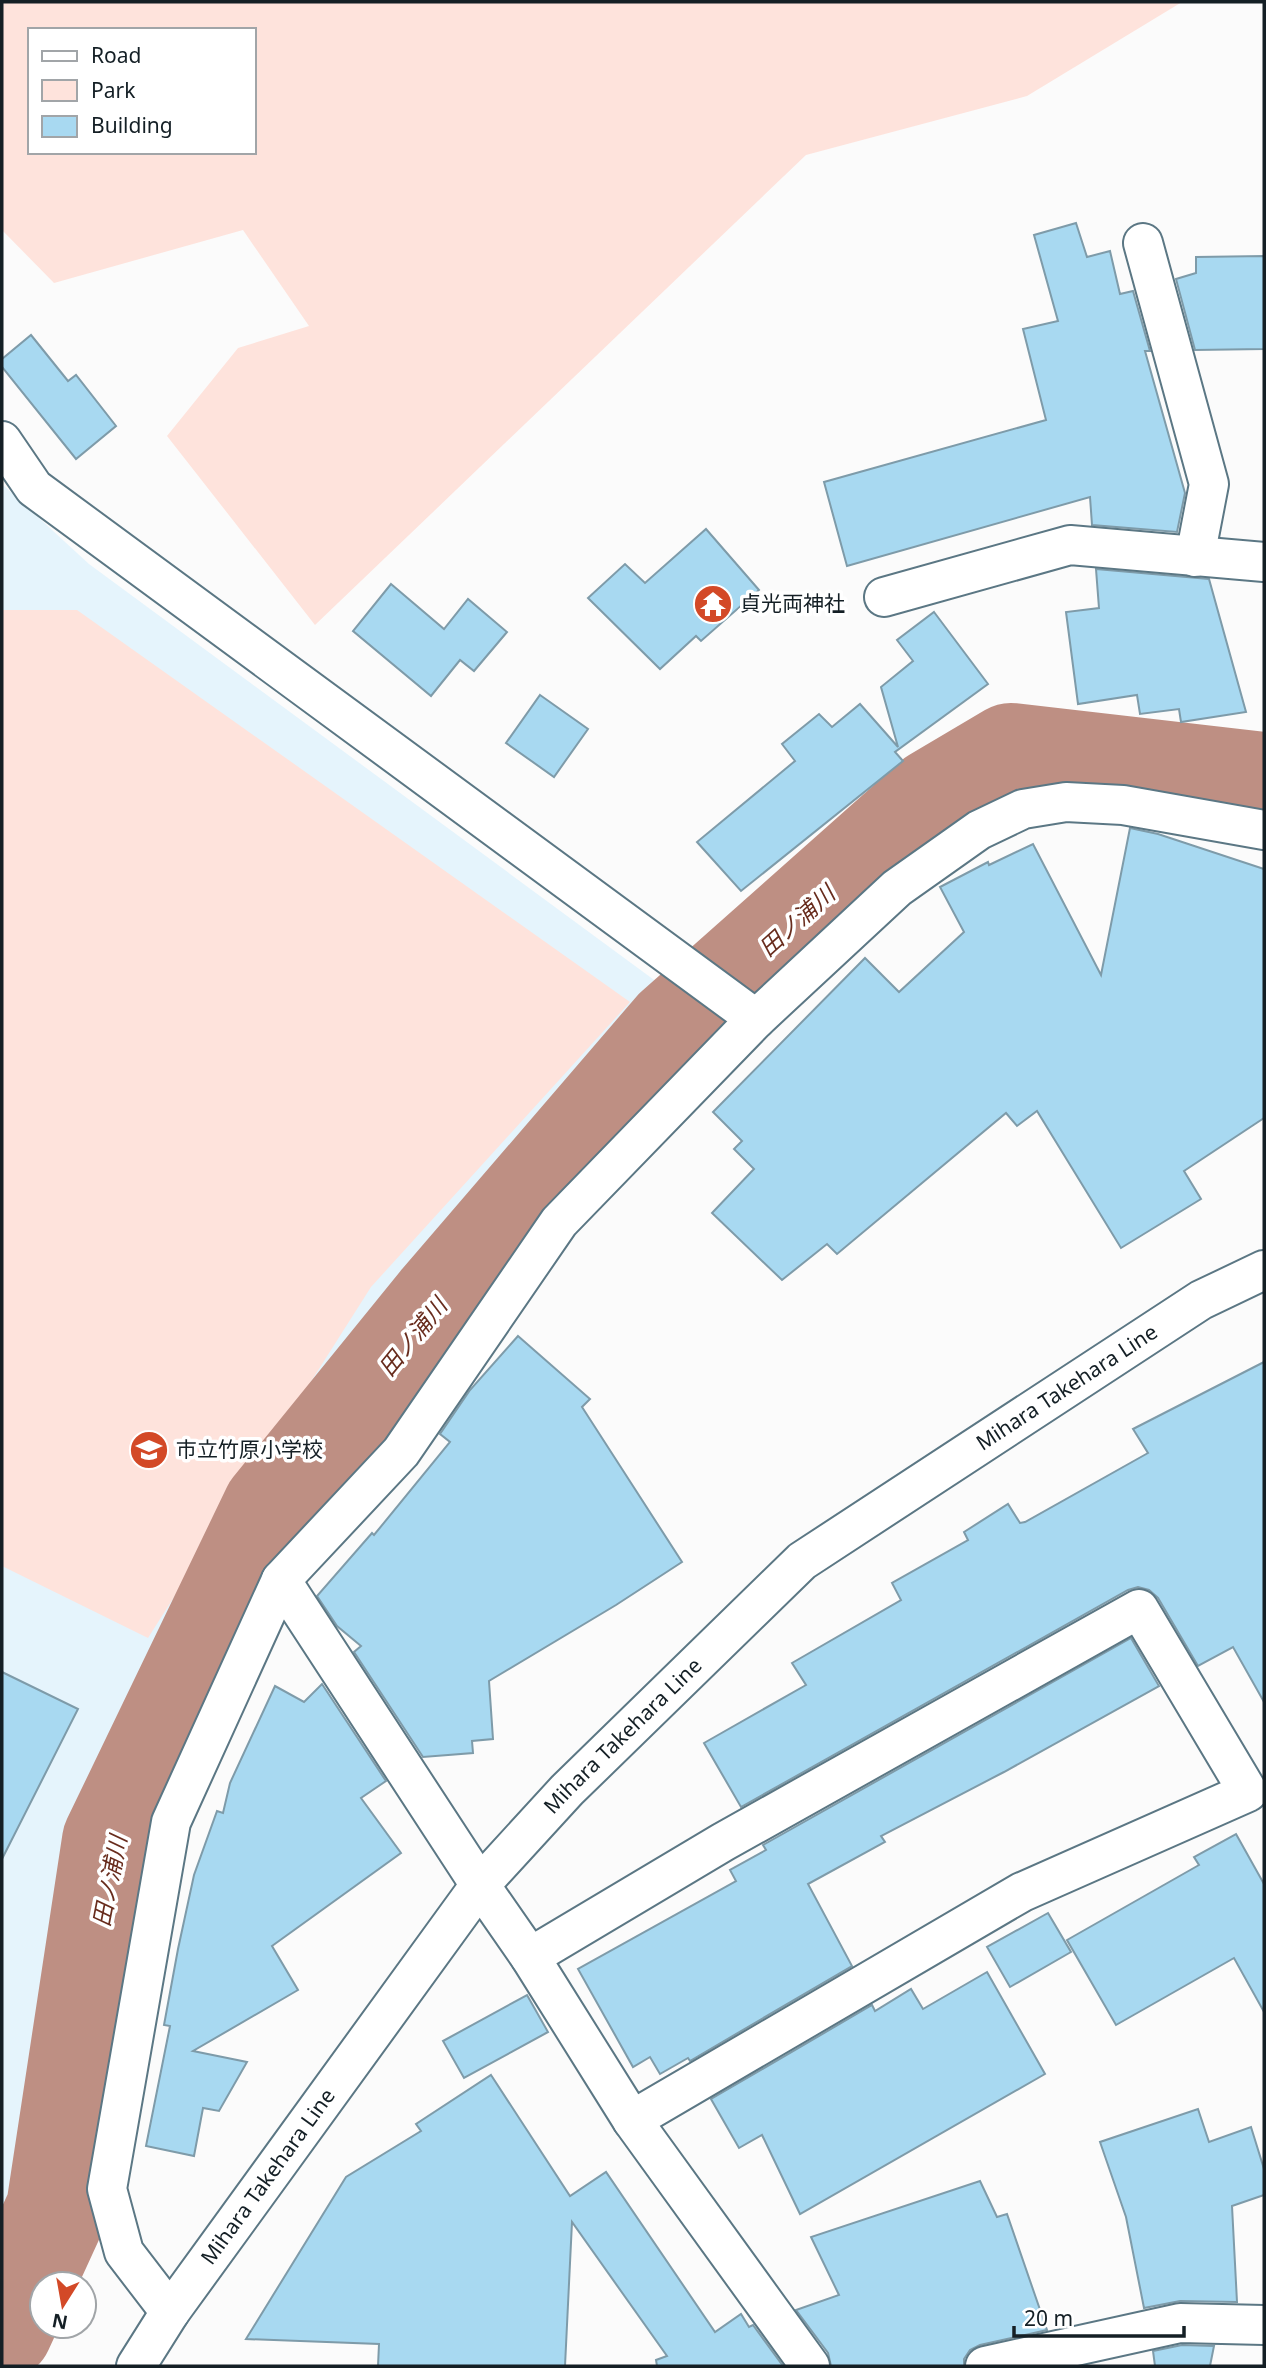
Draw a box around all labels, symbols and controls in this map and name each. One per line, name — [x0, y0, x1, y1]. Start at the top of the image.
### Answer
legend — [28, 28, 256, 154]
text: Road — [91, 41, 141, 69]
text: Park — [91, 76, 136, 104]
text: Building — [91, 111, 173, 139]
temple icon: 貞光両神社 — [692, 583, 734, 625]
place label: 貞光両神社 — [740, 589, 845, 617]
water label: 田ノ浦川 — [751, 876, 843, 963]
water label: 田ノ浦川 — [371, 1288, 455, 1382]
street label: Mihara Takehara Line — [970, 1317, 1162, 1456]
school or university icon: 市立竹原小学校 — [128, 1429, 170, 1471]
place label: 市立竹原小学校 — [176, 1435, 323, 1463]
street label: Mihara Takehara Line — [537, 1651, 707, 1819]
water label: 田ノ浦川 — [85, 1830, 134, 1929]
street label: Mihara Takehara Line — [194, 2082, 341, 2270]
north arrow — [28, 2270, 98, 2340]
scale bar — [1014, 2294, 1184, 2338]
text: 20 m — [1024, 2304, 1073, 2332]
text: N — [50, 2307, 70, 2336]

